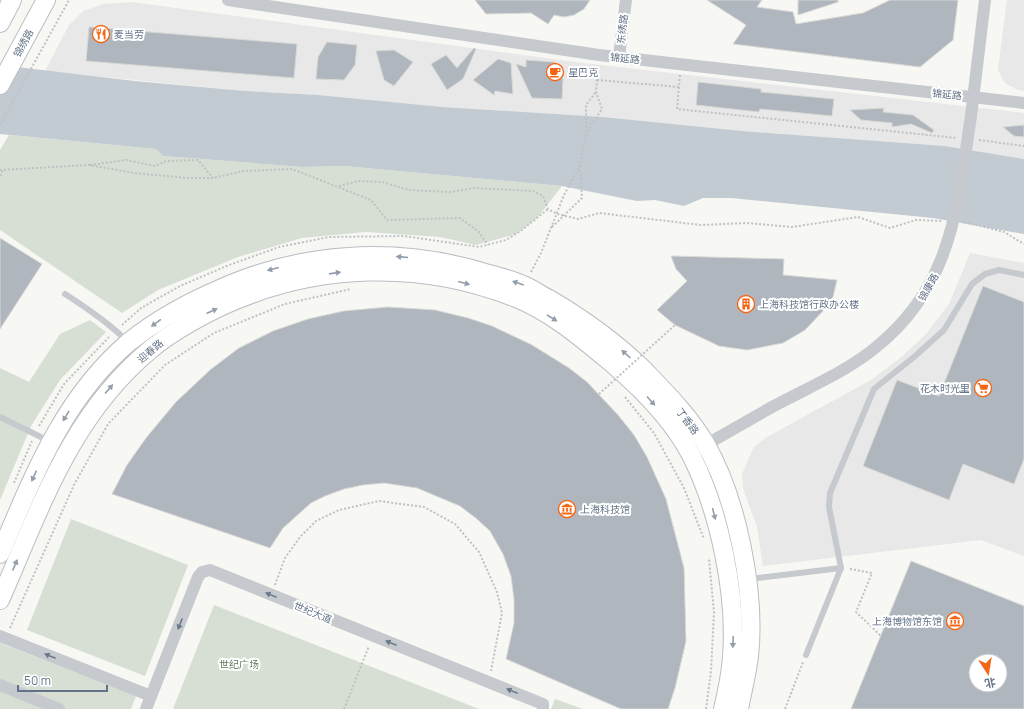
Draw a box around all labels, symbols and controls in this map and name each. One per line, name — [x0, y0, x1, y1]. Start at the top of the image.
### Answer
street label: 东绣路 — [613, 13, 631, 45]
restaurant icon: 麦当劳 — [91, 24, 111, 44]
street label: 锦绣路 — [10, 26, 36, 60]
place label: 麦当劳 — [114, 27, 144, 41]
street label: 锦延路 — [609, 49, 641, 67]
cafe icon: 星巴克 — [545, 62, 565, 82]
place label: 星巴克 — [568, 65, 598, 79]
street label: 锦延路 — [931, 85, 963, 103]
one-way arrow — [396, 253, 408, 260]
one-way arrow — [267, 266, 279, 272]
one-way arrow — [329, 270, 341, 276]
street label: 锦康路 — [915, 270, 941, 304]
one-way arrow — [458, 280, 471, 286]
one-way arrow — [511, 280, 523, 286]
building icon: 上海科技馆行政办公楼 — [736, 294, 756, 314]
place label: 上海科技馆行政办公楼 — [759, 297, 859, 311]
one-way arrow — [206, 308, 217, 314]
one-way arrow — [546, 314, 558, 321]
one-way arrow — [150, 319, 161, 327]
street label: 迎春路 — [134, 336, 166, 366]
one-way arrow — [621, 349, 632, 358]
supermarket icon: 花木时光里 — [973, 378, 993, 398]
place label: 花木时光里 — [920, 381, 970, 395]
one-way arrow — [105, 384, 114, 395]
one-way arrow — [647, 396, 656, 406]
street label: 丁香路 — [673, 405, 703, 437]
one-way arrow — [62, 410, 69, 422]
one-way arrow — [30, 471, 36, 483]
museum icon: 上海科技馆 — [557, 499, 577, 519]
place label: 上海科技馆 — [580, 502, 630, 516]
one-way arrow — [711, 507, 717, 520]
one-way arrow — [13, 558, 19, 570]
one-way arrow — [264, 591, 276, 597]
street label: 世纪大道 — [292, 598, 334, 626]
museum icon: 上海博物馆东馆 — [945, 611, 965, 631]
place label: 上海博物馆东馆 — [872, 614, 942, 628]
one-way arrow — [176, 618, 182, 630]
one-way arrow — [730, 636, 736, 649]
one-way arrow — [386, 640, 397, 646]
one-way arrow — [43, 652, 55, 658]
north arrow — [968, 653, 1008, 693]
park label: 世纪广场 — [219, 657, 259, 671]
scale bar — [18, 667, 107, 693]
text: 50 m — [24, 672, 51, 689]
text: 北 — [983, 675, 997, 692]
one-way arrow — [506, 688, 518, 694]

